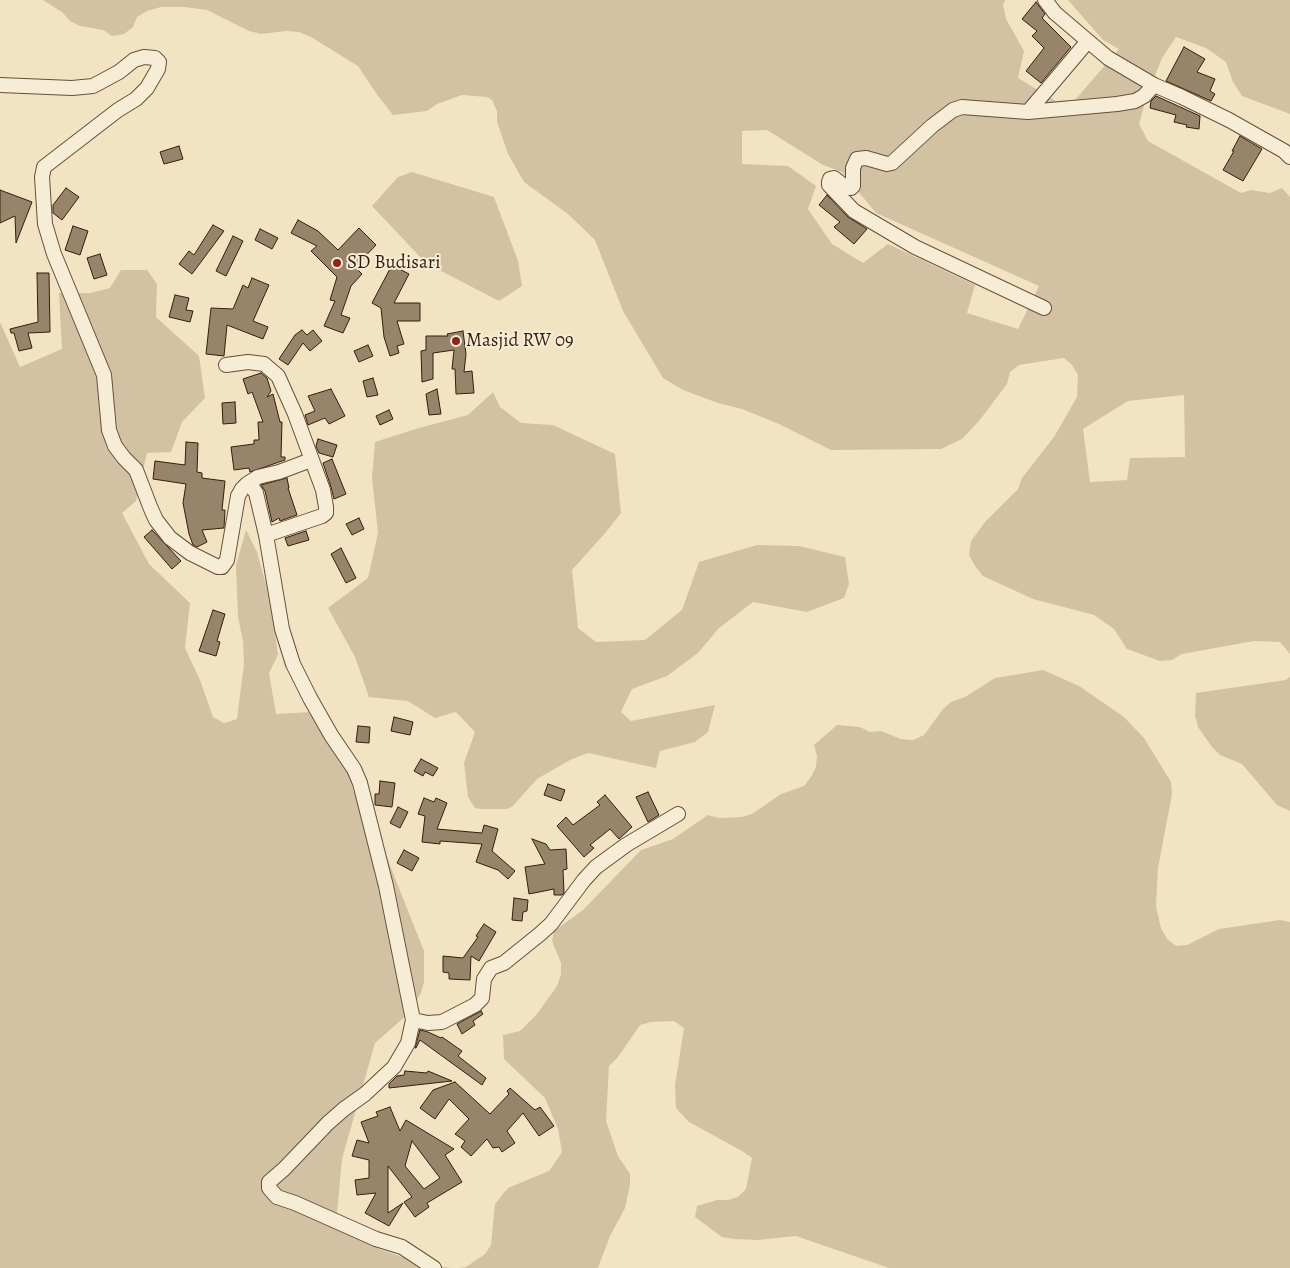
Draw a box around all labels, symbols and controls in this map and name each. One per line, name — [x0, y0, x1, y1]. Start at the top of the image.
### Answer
place label: SD Budisari — [347, 252, 440, 274]
marker: SD Budisari — [331, 257, 343, 269]
place label: Masjid RW 09 — [466, 330, 574, 352]
marker: Masjid RW 09 — [450, 335, 462, 347]

